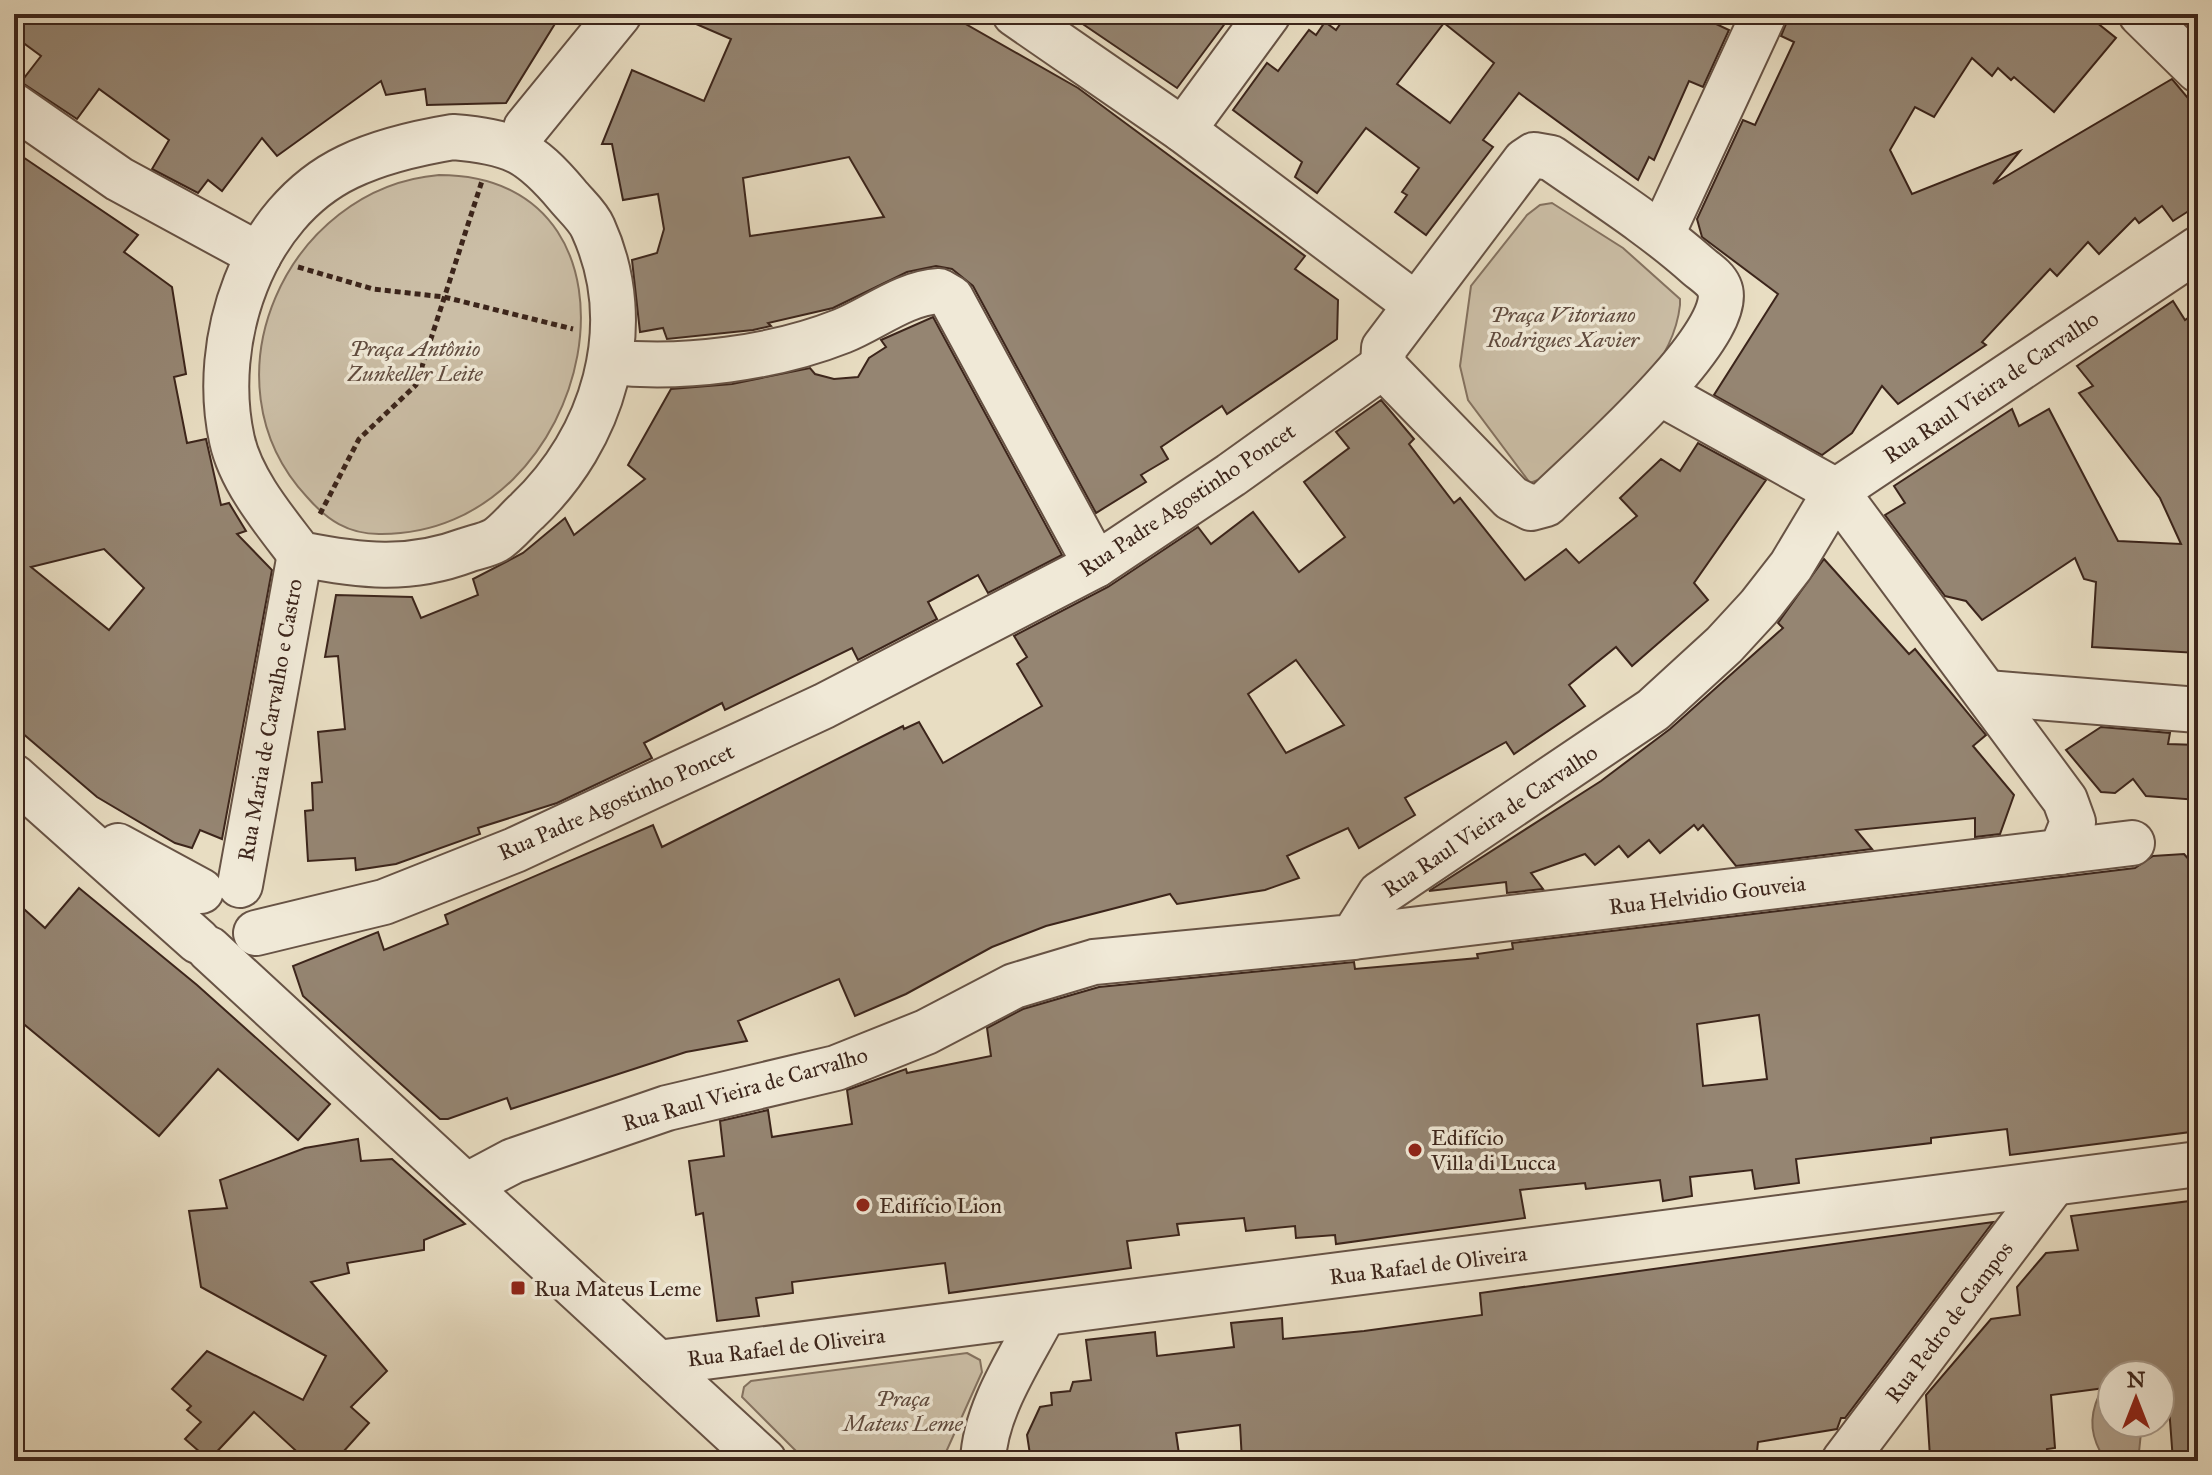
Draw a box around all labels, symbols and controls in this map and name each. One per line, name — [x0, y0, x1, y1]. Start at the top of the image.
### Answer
park label: Praça Vitoriano Rodrigues Xavier — [1486, 301, 1641, 353]
street label: Rua Raul Vieira de Carvalho — [1878, 305, 2104, 469]
park label: Praça Antônio Zunkeller Leite — [347, 335, 483, 387]
street label: Rua Padre Agostinho Poncet — [1074, 417, 1301, 583]
street label: Rua Maria de Carvalho e Castro — [232, 577, 308, 863]
street label: Rua Padre Agostinho Poncet — [494, 738, 738, 866]
street label: Rua Raul Vieira de Carvalho — [1377, 739, 1603, 903]
street label: Rua Helvidio Gouveia — [1607, 869, 1808, 920]
street label: Rua Raul Vieira de Carvalho — [619, 1041, 871, 1137]
place label: Edifício Villa di Lucca — [1430, 1124, 1557, 1176]
marker: Edifício Villa di Lucca — [1406, 1141, 1424, 1159]
place label: Edifício Lion — [879, 1192, 1002, 1219]
marker: Edifício Lion — [854, 1196, 872, 1214]
street label: Rua Pedro de Campos — [1879, 1236, 2019, 1408]
street label: Rua Rafael de Oliveira — [1328, 1239, 1529, 1291]
place label: Rua Mateus Leme — [534, 1275, 701, 1302]
marker: Rua Mateus Leme — [509, 1279, 527, 1297]
street label: Rua Rafael de Oliveira — [686, 1321, 887, 1373]
north arrow — [2096, 1359, 2176, 1439]
text: N — [2127, 1366, 2146, 1393]
park label: Praça Mateus Leme — [841, 1385, 964, 1437]

